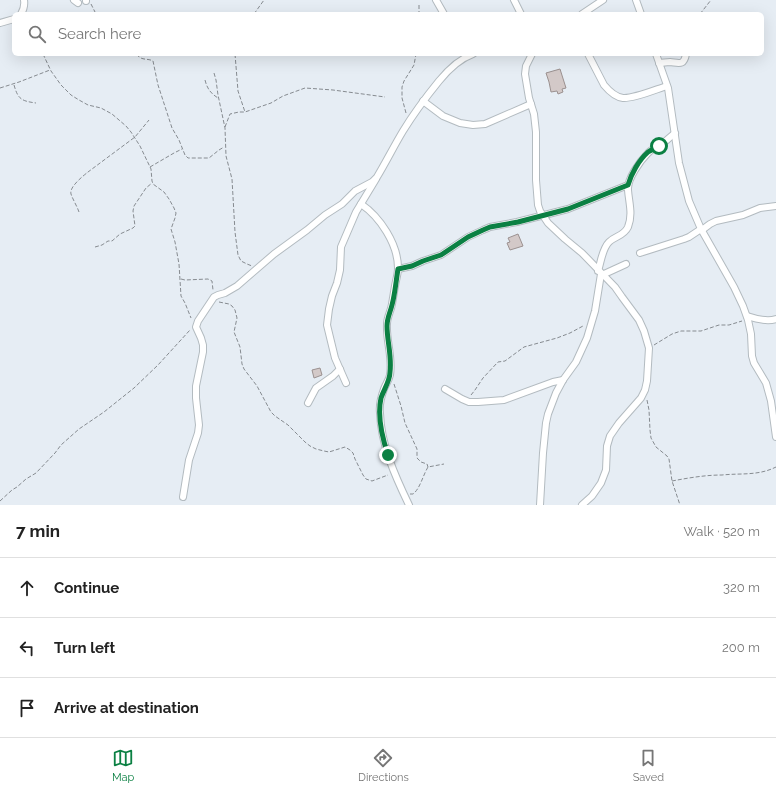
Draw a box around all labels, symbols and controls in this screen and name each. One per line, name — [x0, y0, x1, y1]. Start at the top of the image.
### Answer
search box — [12, 12, 764, 56]
icon: search — [26, 23, 48, 45]
text: Search here — [58, 25, 141, 43]
route start — [650, 137, 668, 155]
route end — [379, 446, 397, 464]
text: 7 min — [16, 521, 60, 541]
text: Walk · 520 m — [683, 524, 760, 539]
icon: ahead — [16, 577, 38, 599]
text: Continue — [54, 579, 119, 597]
text: 320 m — [723, 580, 760, 595]
icon: left — [16, 637, 38, 659]
text: Turn left — [54, 639, 115, 657]
text: 200 m — [722, 640, 760, 655]
icon: arrive — [16, 697, 38, 719]
text: Arrive at destination — [54, 699, 199, 717]
tab: Map — [112, 747, 134, 784]
tab: Directions — [358, 747, 409, 784]
tab: Saved — [633, 747, 664, 784]

